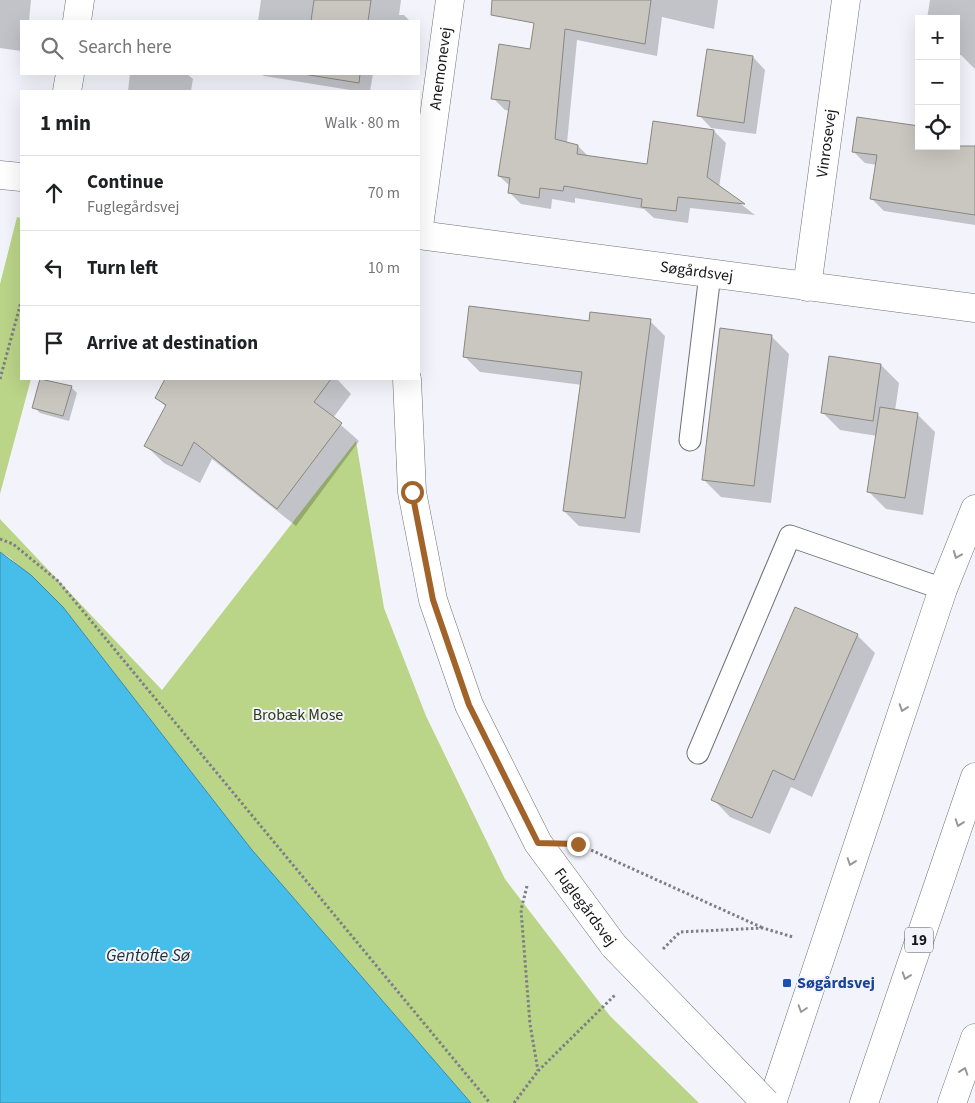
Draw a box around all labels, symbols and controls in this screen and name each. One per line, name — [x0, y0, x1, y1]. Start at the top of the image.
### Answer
map controls — [915, 15, 960, 150]
button: + — [915, 15, 960, 60]
search box — [20, 20, 420, 75]
street label: Anemonevej — [424, 26, 457, 111]
icon: search — [38, 34, 66, 62]
text: Search here — [78, 34, 172, 61]
button: − — [915, 60, 960, 105]
button: locate — [915, 105, 960, 150]
text: 1 min — [40, 108, 91, 138]
street label: Vinrosevej — [811, 108, 842, 179]
text: Walk · 80 m — [325, 112, 400, 134]
text: Continue — [87, 169, 164, 196]
icon: ahead — [40, 179, 68, 207]
text: 70 m — [368, 182, 400, 204]
text: Fuglegårdsvej — [87, 196, 179, 218]
icon: left — [40, 254, 68, 282]
text: Turn left — [87, 255, 158, 282]
street label: Søgårdsvej — [659, 256, 734, 287]
text: 10 m — [368, 257, 400, 279]
icon: arrive — [40, 329, 68, 357]
text: Arrive at destination — [87, 330, 258, 357]
route start — [401, 481, 424, 504]
one-way arrow — [953, 550, 963, 558]
one-way arrow — [899, 703, 909, 712]
park label: Brobæk Mose — [253, 704, 343, 726]
one-way arrow — [955, 818, 965, 826]
route end — [567, 833, 590, 856]
one-way arrow — [847, 857, 857, 866]
street label: Fuglegårdsvej — [549, 863, 622, 951]
road number: 19 — [905, 928, 933, 952]
water label: Gentofte Sø — [106, 943, 191, 968]
place label: Søgårdsvej — [797, 972, 875, 994]
one-way arrow — [902, 972, 912, 980]
marker: Søgårdsvej — [781, 977, 793, 989]
one-way arrow — [798, 1004, 808, 1013]
one-way arrow — [958, 1067, 968, 1075]

